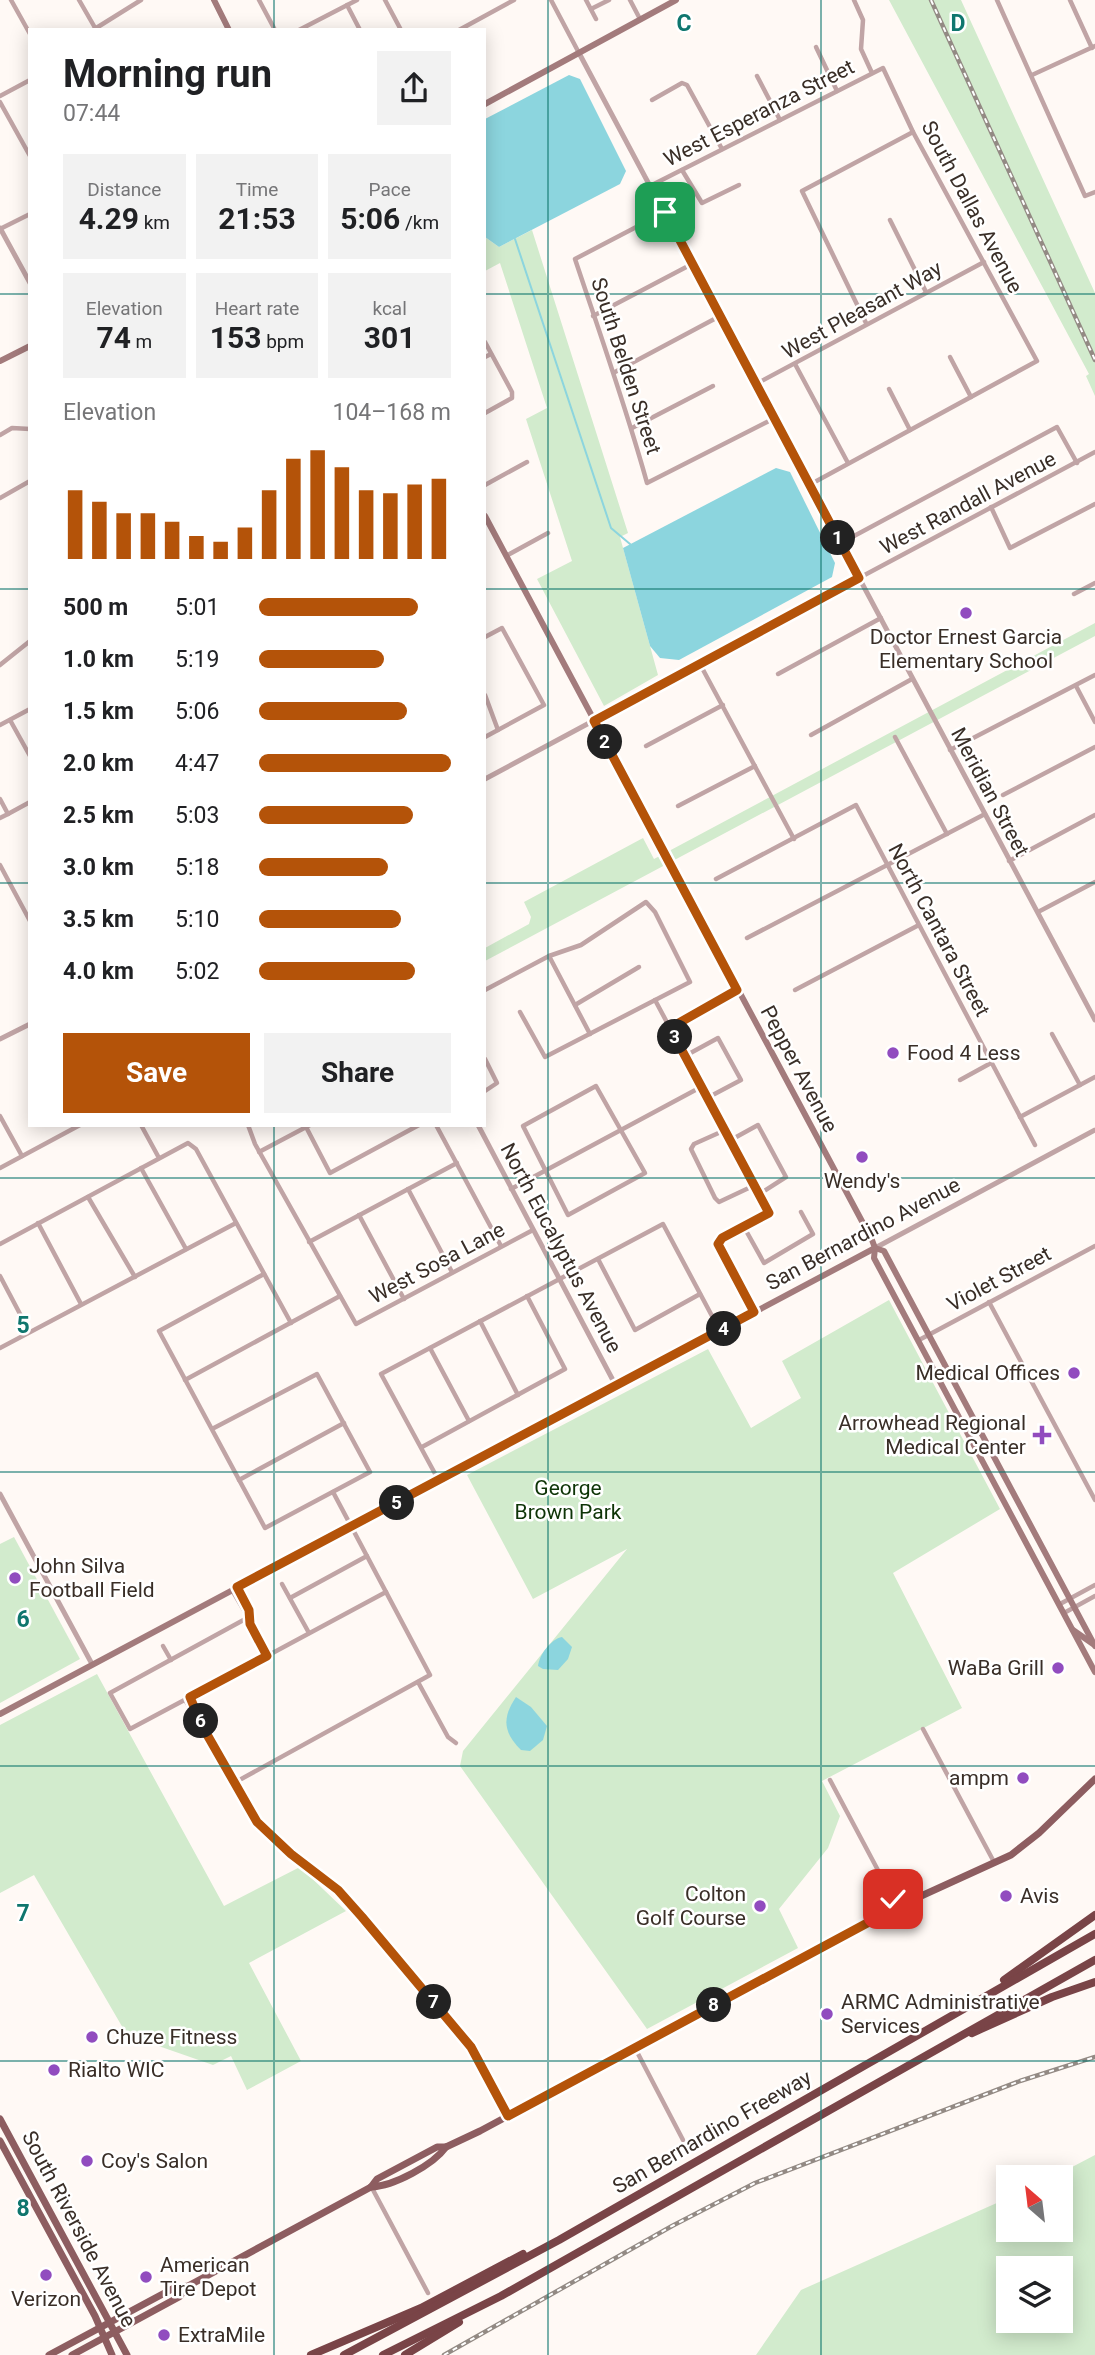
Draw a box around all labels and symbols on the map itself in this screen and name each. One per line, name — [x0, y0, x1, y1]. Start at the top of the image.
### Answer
text: C — [676, 10, 692, 37]
text: D — [951, 10, 965, 37]
street label: West Esperanza Street — [660, 55, 858, 171]
street label: South Dallas Avenue — [917, 117, 1027, 297]
pin — [635, 182, 695, 242]
street label: West Pleasant Way — [778, 256, 946, 364]
street label: South Belden Street — [586, 275, 666, 457]
street label: West Randall Avenue — [876, 446, 1060, 560]
pin: 1 — [820, 520, 856, 556]
marker: Doctor Ernest Garcia Elementary School — [958, 605, 974, 621]
place label: Doctor Ernest Garcia Elementary School — [870, 625, 1062, 673]
pin: 2 — [588, 724, 622, 760]
street label: Meridian Street — [946, 724, 1034, 861]
street label: North Cantara Street — [883, 840, 995, 1020]
street label: Pepper Avenue — [756, 1002, 842, 1136]
pin: 3 — [658, 1020, 692, 1054]
place label: Food 4 Less — [907, 1041, 1021, 1065]
marker: Food 4 Less — [885, 1045, 901, 1061]
street label: North Eucalyptus Avenue — [495, 1139, 627, 1357]
marker: Wendy's — [854, 1149, 870, 1165]
place label: Wendy's — [824, 1169, 900, 1193]
street label: San Bernardino Avenue — [762, 1173, 964, 1295]
street label: West Sosa Lane — [365, 1217, 509, 1309]
street label: Violet Street — [943, 1242, 1055, 1316]
text: 5 — [16, 1312, 30, 1339]
pin: 4 — [706, 1312, 742, 1346]
place label: Medical Offices — [916, 1361, 1060, 1385]
marker: Medical Offices — [1066, 1365, 1082, 1381]
place label: Arrowhead Regional Medical Center — [838, 1411, 1026, 1459]
marker: Arrowhead Regional Medical Center — [1032, 1425, 1052, 1445]
park label: George Brown Park — [515, 1476, 622, 1524]
pin: 5 — [380, 1486, 414, 1520]
place label: John Silva Football Field — [29, 1554, 155, 1602]
marker: John Silva Football Field — [7, 1570, 23, 1586]
text: 6 — [16, 1606, 30, 1633]
place label: WaBa Grill — [948, 1656, 1044, 1680]
marker: WaBa Grill — [1050, 1660, 1066, 1676]
pin: 6 — [184, 1704, 218, 1738]
place label: ampm — [949, 1766, 1009, 1790]
marker: ampm — [1015, 1770, 1031, 1786]
pin — [863, 1869, 923, 1929]
place label: Colton Golf Course — [636, 1882, 746, 1930]
place label: Avis — [1020, 1884, 1059, 1908]
marker: Avis — [998, 1888, 1014, 1904]
marker: Colton Golf Course — [752, 1898, 768, 1914]
text: 7 — [16, 1900, 30, 1927]
pin: 7 — [416, 1984, 452, 2020]
pin: 8 — [696, 1988, 732, 2022]
place label: ARMC Administrative Services — [841, 1990, 1040, 2038]
marker: ARMC Administrative Services — [819, 2006, 835, 2022]
place label: Chuze Fitness — [106, 2025, 237, 2049]
marker: Chuze Fitness — [84, 2029, 100, 2045]
place label: Rialto WIC — [68, 2058, 164, 2082]
marker: Rialto WIC — [46, 2062, 62, 2078]
street label: San Bernardino Freeway — [608, 2065, 816, 2199]
street label: South Riverside Avenue — [17, 2127, 141, 2331]
place label: Coy's Salon — [101, 2149, 208, 2173]
marker: Coy's Salon — [79, 2153, 95, 2169]
north arrow — [996, 2165, 1073, 2242]
text: 8 — [16, 2195, 30, 2222]
place label: American Tire Depot — [160, 2253, 257, 2301]
marker: Verizon — [38, 2267, 54, 2283]
marker: American Tire Depot — [138, 2269, 154, 2285]
place label: Verizon — [11, 2287, 81, 2311]
place label: ExtraMile — [178, 2323, 265, 2347]
marker: ExtraMile — [156, 2327, 172, 2343]

